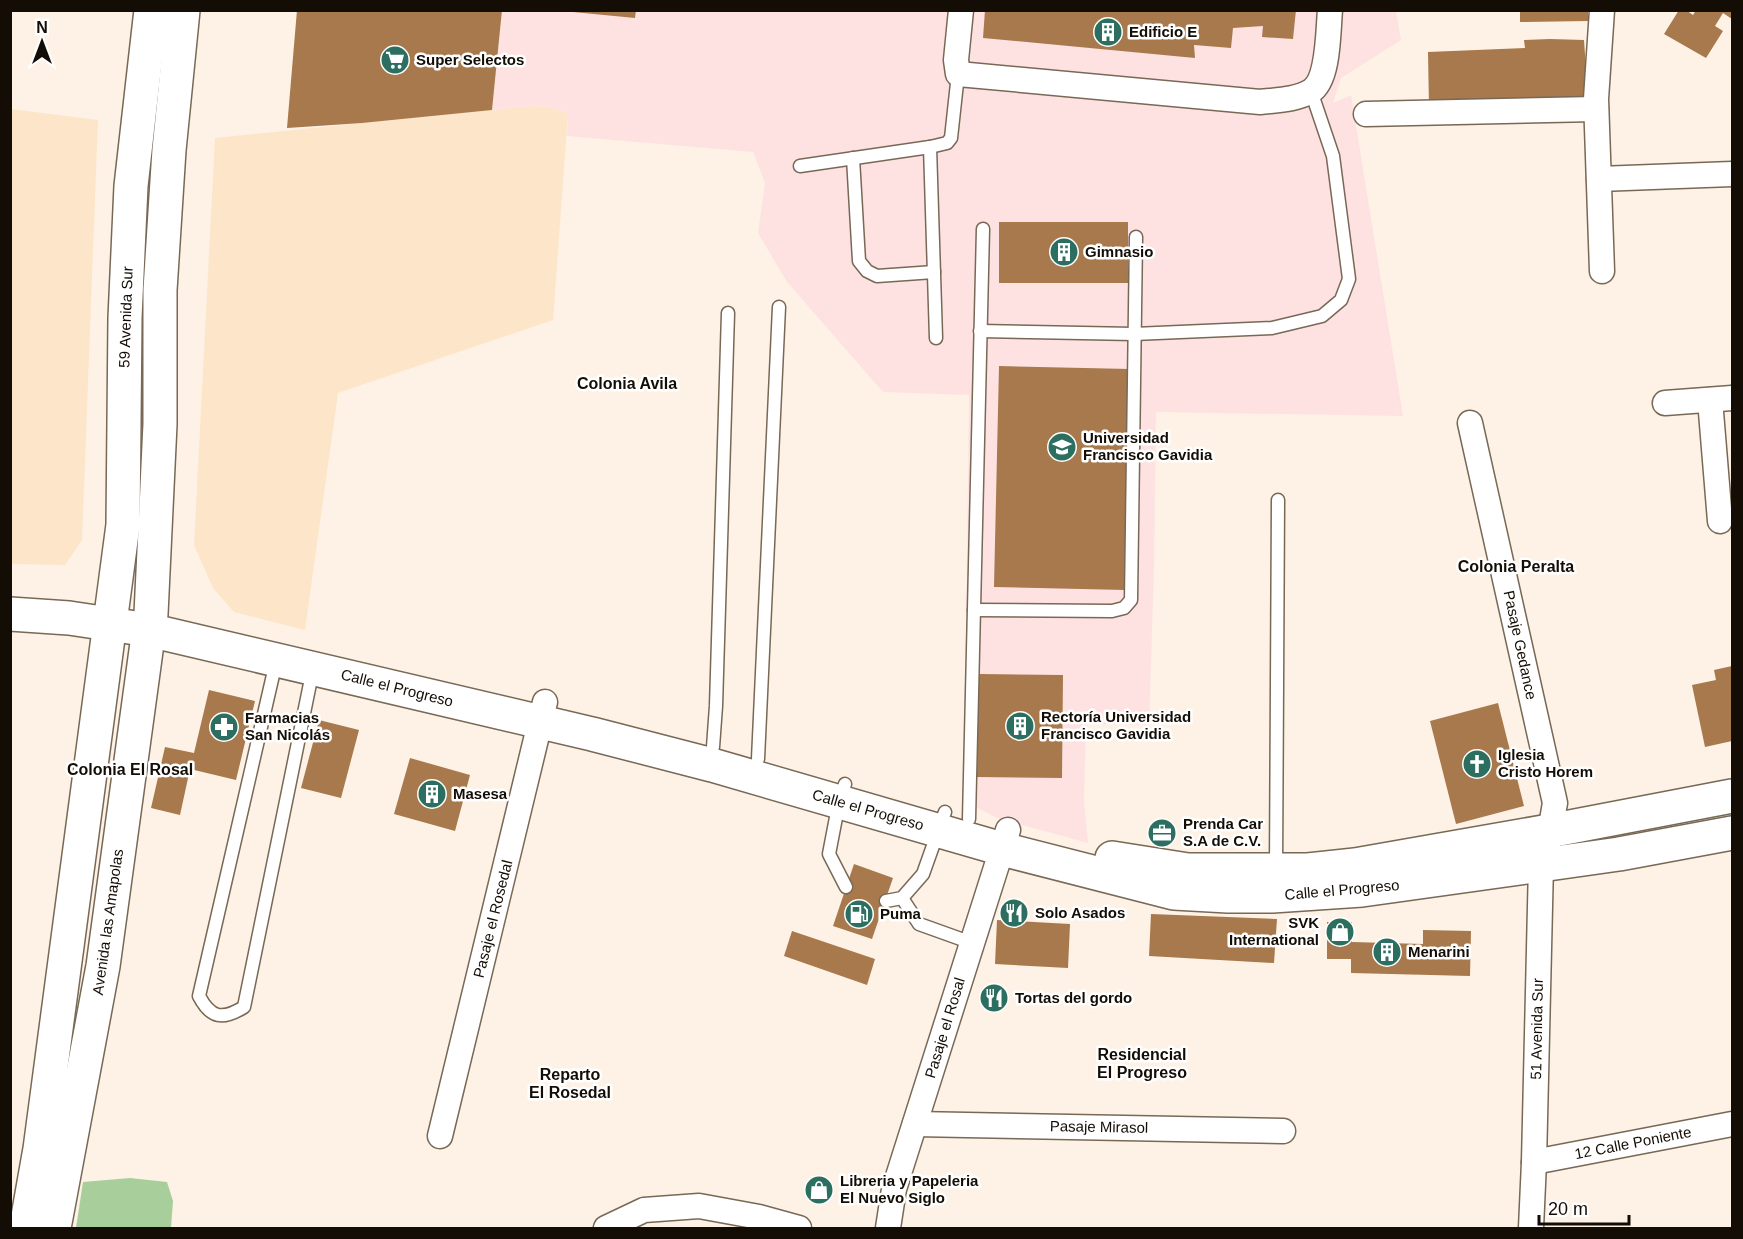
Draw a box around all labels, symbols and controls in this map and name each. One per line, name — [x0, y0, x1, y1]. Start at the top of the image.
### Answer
north arrow — [12, 12, 72, 72]
building icon: Edificio E — [1092, 16, 1124, 48]
text: N — [36, 19, 48, 36]
place label: Edificio E — [1129, 23, 1197, 40]
supermarket icon: Super Selectos — [379, 44, 411, 76]
place label: Super Selectos — [416, 51, 524, 68]
building icon: Gimnasio — [1048, 236, 1080, 268]
place label: Gimnasio — [1085, 243, 1153, 260]
street label: 59 Avenida Sur — [115, 266, 136, 368]
district label: Colonia Avila — [577, 375, 677, 392]
place label: Universidad Francisco Gavidia — [1083, 429, 1213, 463]
school or university icon: Universidad Francisco Gavidia — [1046, 431, 1078, 463]
district label: Colonia Peralta — [1458, 558, 1574, 575]
street label: Pasaje Gedance — [1501, 589, 1540, 701]
street label: Calle el Progreso — [339, 665, 455, 710]
place label: Rectoría Universidad Francisco Gavidia — [1041, 708, 1191, 742]
place label: Farmacias San Nicolás — [245, 709, 330, 743]
building icon: Rectoría Universidad Francisco Gavidia — [1004, 710, 1036, 742]
pharmacy icon: Farmacias San Nicolás — [208, 711, 240, 743]
place label: Iglesia Cristo Horem — [1498, 746, 1593, 780]
church icon: Iglesia Cristo Horem — [1461, 748, 1493, 780]
district label: Colonia El Rosal — [67, 761, 193, 778]
building icon: Masesa — [416, 778, 448, 810]
place label: Masesa — [453, 785, 508, 802]
street label: Calle el Progreso — [810, 785, 926, 834]
place label: Prenda Car S.A de C.V. — [1183, 815, 1263, 849]
office icon: Prenda Car S.A de C.V. — [1146, 817, 1178, 849]
street label: Avenida las Amapolas — [89, 848, 126, 996]
street label: Pasaje el Rosedal — [470, 858, 515, 980]
street label: Calle el Progreso — [1284, 876, 1400, 903]
restaurant icon: Solo Asados — [998, 897, 1030, 929]
fuel station icon: Puma — [843, 898, 875, 930]
place label: Solo Asados — [1035, 904, 1125, 921]
place label: Puma — [880, 905, 922, 922]
place label: SVK International — [1229, 914, 1319, 948]
shop icon: SVK International — [1324, 916, 1356, 948]
building icon: Menarini — [1371, 936, 1403, 968]
place label: Menarini — [1408, 943, 1470, 960]
street label: Pasaje el Rosal — [921, 976, 968, 1080]
street label: 51 Avenida Sur — [1527, 978, 1546, 1080]
restaurant icon: Tortas del gordo — [978, 982, 1010, 1014]
place label: Tortas del gordo — [1015, 989, 1132, 1006]
district label: Residencial El Progreso — [1097, 1046, 1187, 1081]
district label: Reparto El Rosedal — [529, 1066, 611, 1101]
street label: Pasaje Mirasol — [1050, 1117, 1148, 1136]
street label: 12 Calle Poniente — [1573, 1123, 1693, 1162]
place label: Libreria y Papeleria El Nuevo Siglo — [840, 1172, 979, 1206]
shop icon: Libreria y Papeleria El Nuevo Siglo — [803, 1174, 835, 1206]
scale bar — [1539, 1188, 1629, 1226]
text: 20 m — [1548, 1199, 1588, 1219]

